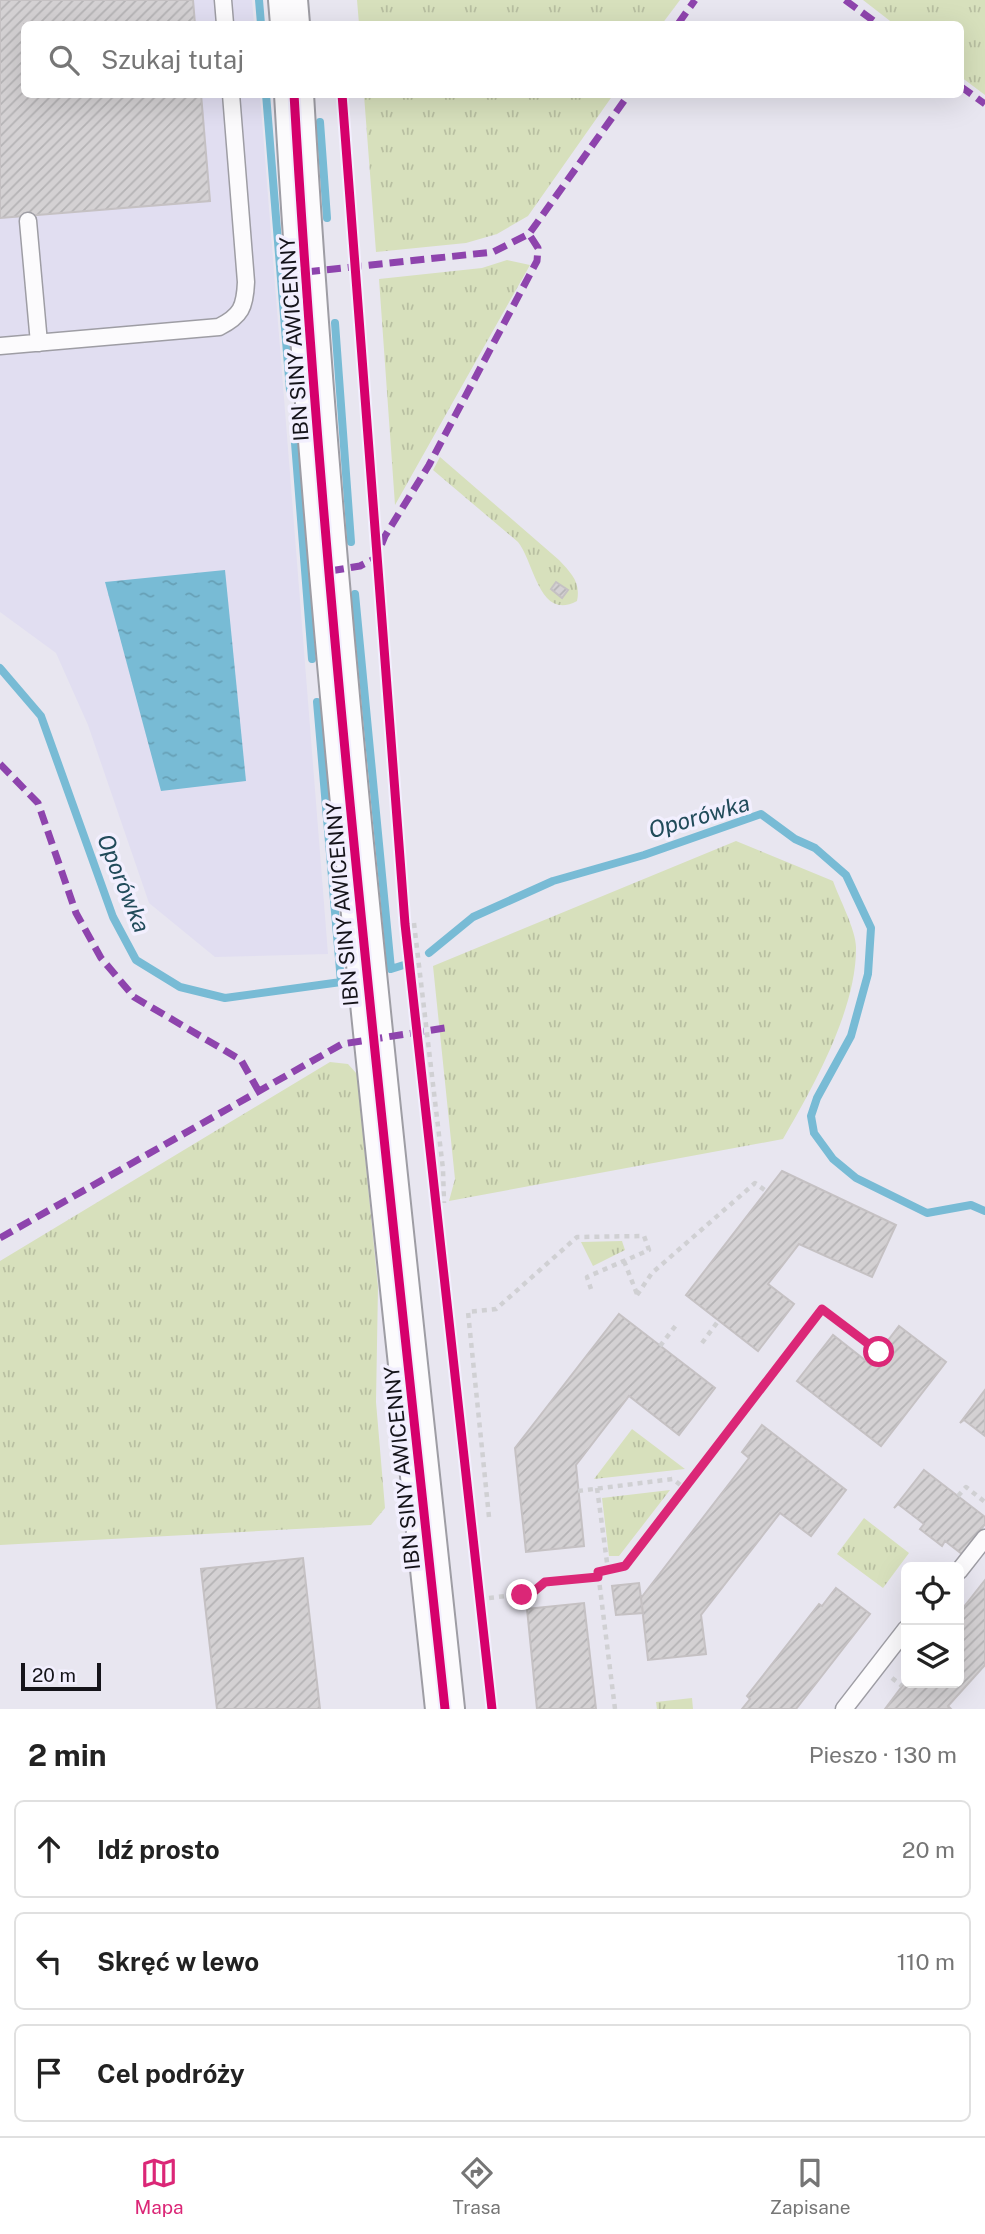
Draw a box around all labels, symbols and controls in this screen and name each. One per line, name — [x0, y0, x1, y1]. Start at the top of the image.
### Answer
search box — [21, 21, 964, 98]
icon: search — [45, 41, 83, 79]
text: Szukaj tutaj — [101, 44, 244, 75]
street label: IBN SINY AWICENNY — [274, 236, 314, 442]
water label: Oporówka — [645, 789, 753, 843]
street label: IBN SINY AWICENNY — [321, 801, 363, 1007]
water label: Oporówka — [92, 830, 156, 936]
route start — [863, 1336, 894, 1367]
street label: IBN SINY AWICENNY — [379, 1365, 425, 1571]
map controls — [901, 1562, 964, 1688]
button: locate — [901, 1562, 964, 1625]
route end — [506, 1579, 537, 1610]
button: layers — [901, 1625, 964, 1688]
scale bar — [21, 1660, 102, 1692]
text: 20 m — [32, 1664, 76, 1686]
text: 2 min — [28, 1737, 107, 1773]
text: Pieszo · 130 m — [809, 1741, 957, 1768]
icon: ahead — [30, 1830, 68, 1868]
text: Idź prosto — [97, 1834, 220, 1865]
text: 20 m — [902, 1836, 955, 1863]
icon: left — [30, 1942, 68, 1980]
text: Skręć w lewo — [97, 1946, 259, 1977]
text: 110 m — [897, 1948, 955, 1975]
icon: arrive — [30, 2054, 68, 2092]
text: Cel podróży — [97, 2058, 245, 2089]
tab: Mapa — [135, 2154, 183, 2218]
tab: Trasa — [453, 2154, 501, 2218]
tab: Zapisane — [770, 2154, 850, 2218]

